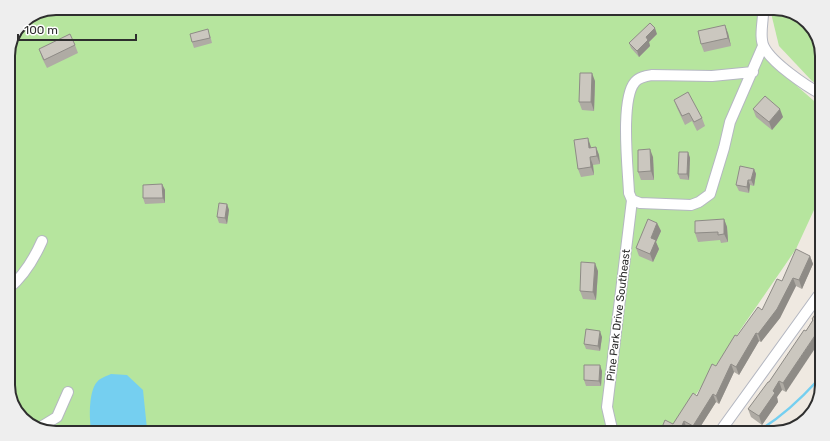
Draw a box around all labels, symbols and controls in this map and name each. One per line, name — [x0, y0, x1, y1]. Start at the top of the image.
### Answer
scale bar — [18, 16, 136, 42]
text: 100 m — [24, 23, 58, 37]
street label: Pine Park Drive Southeast — [604, 248, 633, 382]

